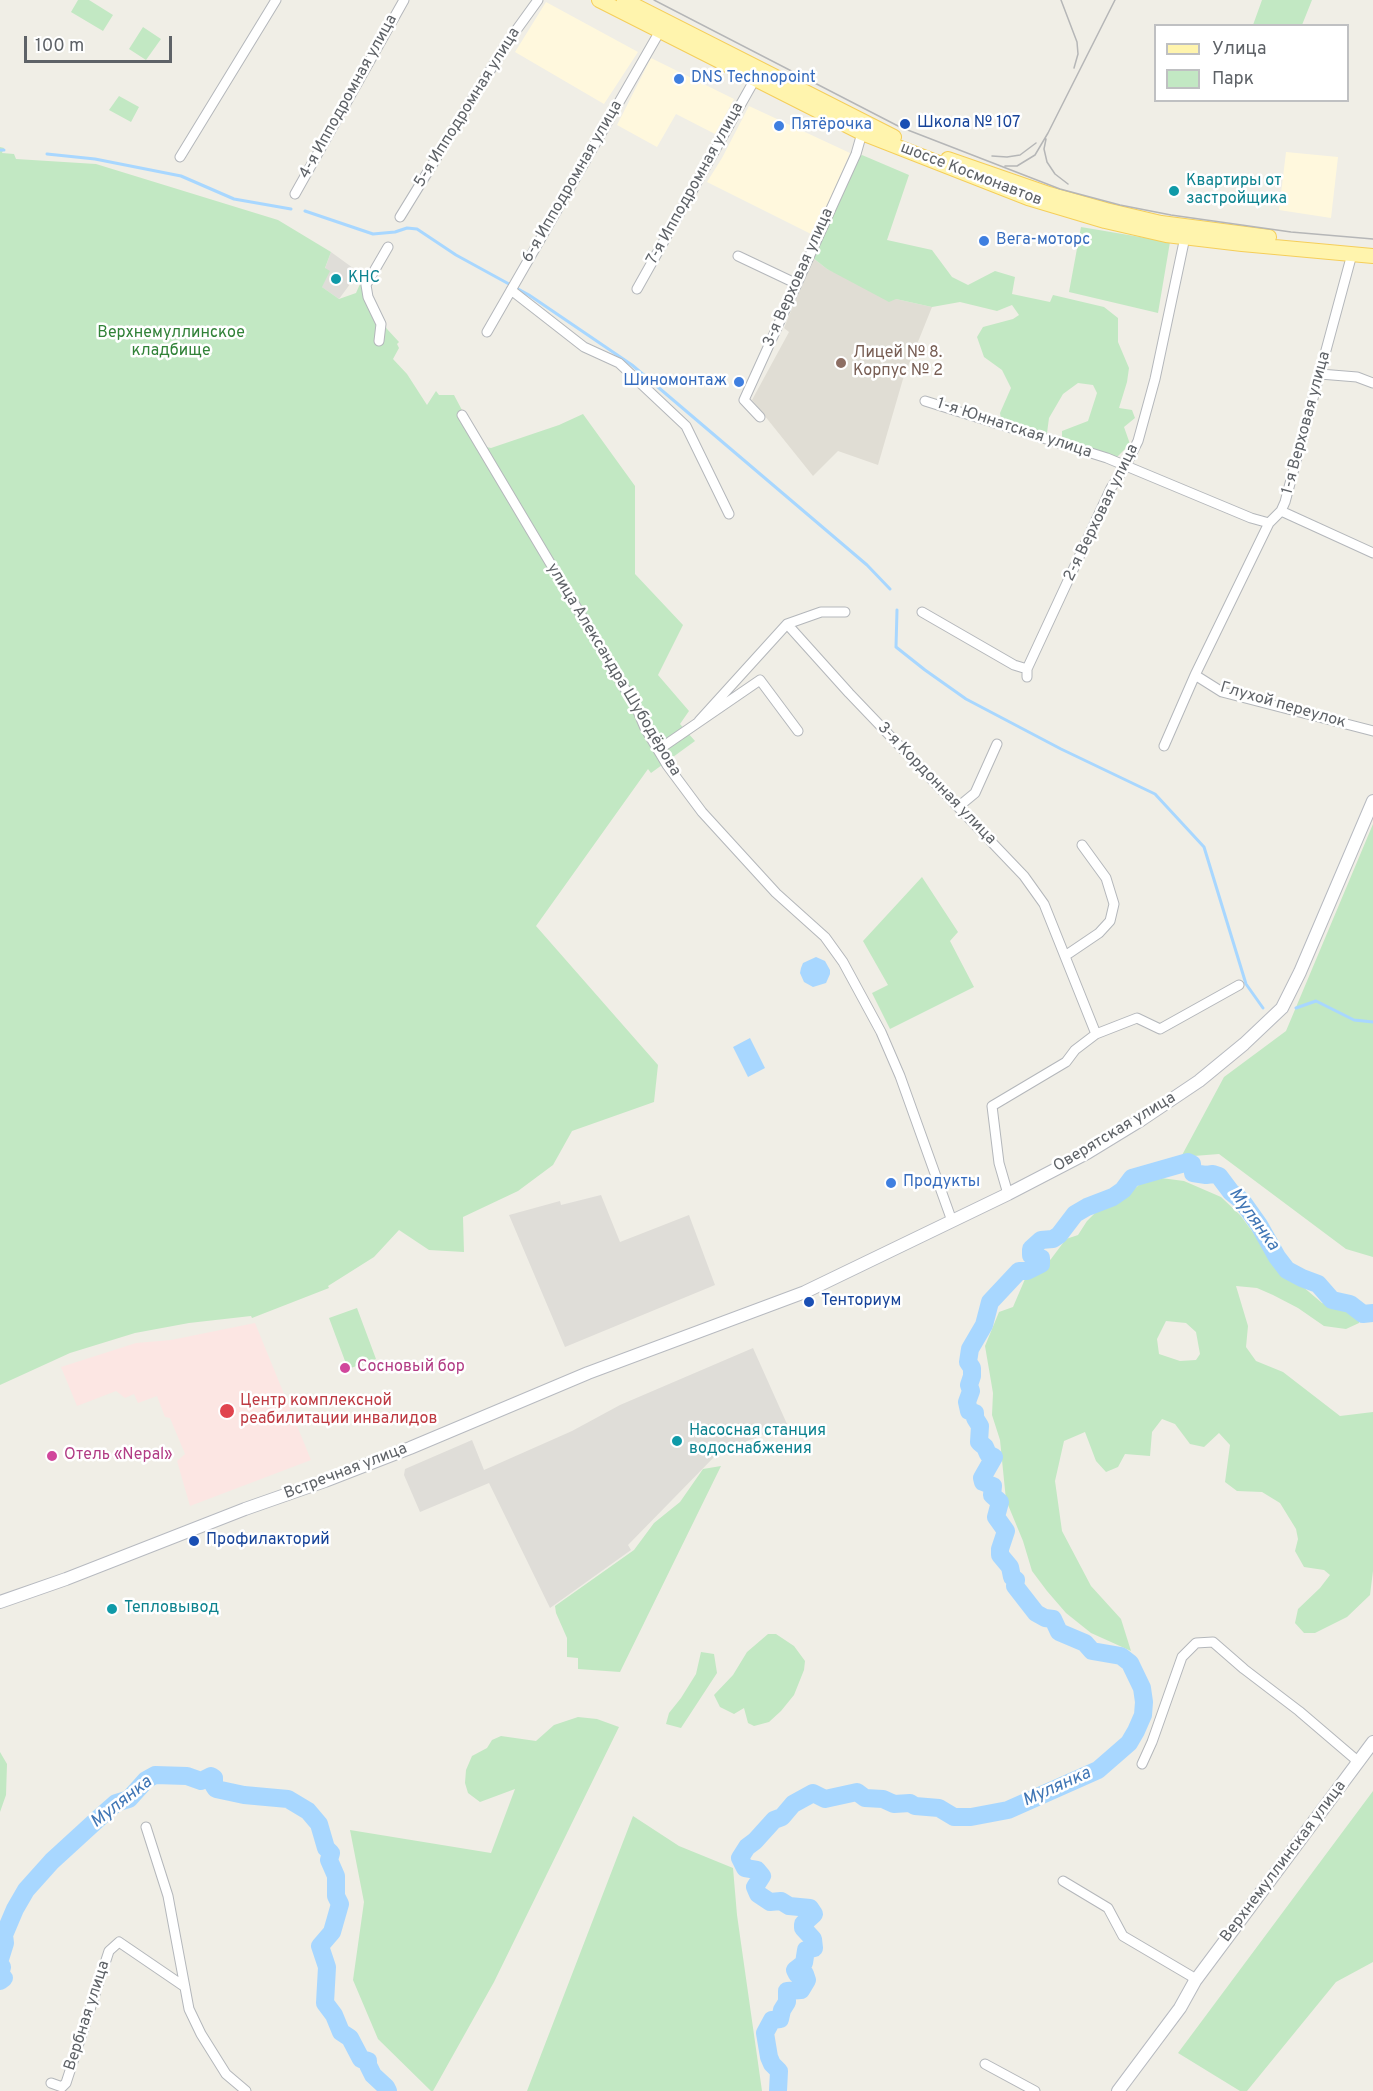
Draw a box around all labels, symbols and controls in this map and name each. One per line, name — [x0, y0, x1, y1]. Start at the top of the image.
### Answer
street label: 4-я Ипподромная улица — [296, 12, 402, 182]
scale bar — [27, 24, 176, 62]
legend — [1154, 24, 1349, 102]
street label: 5-я Ипподромная улица — [411, 25, 525, 191]
text: 100 m — [35, 35, 84, 58]
text: Улица — [1212, 38, 1266, 61]
text: Парк — [1212, 68, 1254, 91]
place label: DNS Technopoint — [691, 69, 816, 89]
marker: DNS Technopoint — [672, 72, 686, 86]
street label: 6-я Ипподромная улица — [519, 97, 627, 267]
street label: 7-я Ипподромная улица — [643, 100, 749, 268]
place label: Школа № 107 — [917, 114, 1020, 134]
place label: Пятёрочка — [791, 116, 872, 136]
marker: Школа № 107 — [898, 117, 912, 131]
marker: Пятёрочка — [772, 119, 786, 133]
street label: шоссе Космонавтов — [898, 139, 1044, 211]
place label: Квартиры от застройщика — [1186, 172, 1287, 210]
marker: Квартиры от застройщика — [1167, 184, 1181, 198]
street label: 3-я Верховая улица — [760, 206, 838, 350]
place label: Вега-моторс — [996, 231, 1090, 251]
marker: Вега-моторс — [977, 234, 991, 248]
place label: КНС — [348, 269, 380, 289]
marker: КНС — [329, 272, 343, 286]
park label: Верхнемуллинское кладбище — [97, 324, 245, 362]
place label: Лицей № 8. Корпус № 2 — [853, 344, 943, 382]
street label: 1-я Верховая улица — [1279, 349, 1335, 497]
marker: Лицей № 8. Корпус № 2 — [834, 356, 848, 370]
place label: Шиномонтаж — [623, 372, 727, 392]
marker: Шиномонтаж — [732, 375, 746, 389]
street label: 1-я Юннатская улица — [934, 395, 1094, 463]
street label: 2-я Верховая улица — [1060, 441, 1144, 585]
street label: улица Александра Шубодёрова — [542, 560, 684, 780]
street label: Глухой переулок — [1218, 679, 1348, 733]
street label: 3-я Кордонная улица — [873, 719, 999, 849]
street label: Оверятская улица — [1050, 1089, 1180, 1177]
place label: Пpoдукты — [903, 1173, 980, 1193]
marker: Пpoдукты — [884, 1176, 898, 1190]
water label: Мулянка — [1223, 1184, 1283, 1256]
place label: Тенториум — [821, 1292, 901, 1312]
marker: Тенториум — [802, 1295, 816, 1309]
place label: Сосновый бор — [357, 1358, 465, 1378]
marker: Сосновый бор — [338, 1361, 352, 1375]
place label: Центр комплексной реабилитации инвалидов — [240, 1392, 437, 1430]
marker: Центр комплексной реабилитации инвалидов — [218, 1402, 236, 1420]
place label: Насосная станция водоснабжения — [689, 1422, 826, 1460]
marker: Насосная станция водоснабжения — [670, 1434, 684, 1448]
street label: Встречная улица — [282, 1440, 410, 1504]
place label: Отель «Nepal» — [64, 1446, 173, 1466]
marker: Отель «Nepal» — [45, 1449, 59, 1463]
place label: Профилакторий — [206, 1531, 330, 1551]
marker: Профилакторий — [187, 1534, 201, 1548]
place label: Тепловывод — [124, 1599, 219, 1619]
marker: Тепловывод — [105, 1602, 119, 1616]
water label: Мулянка — [1020, 1763, 1094, 1813]
water label: Мулянка — [87, 1772, 157, 1834]
street label: Верхнемуллинская улица — [1217, 1777, 1351, 1947]
street label: Вербная улица — [61, 1959, 115, 2073]

